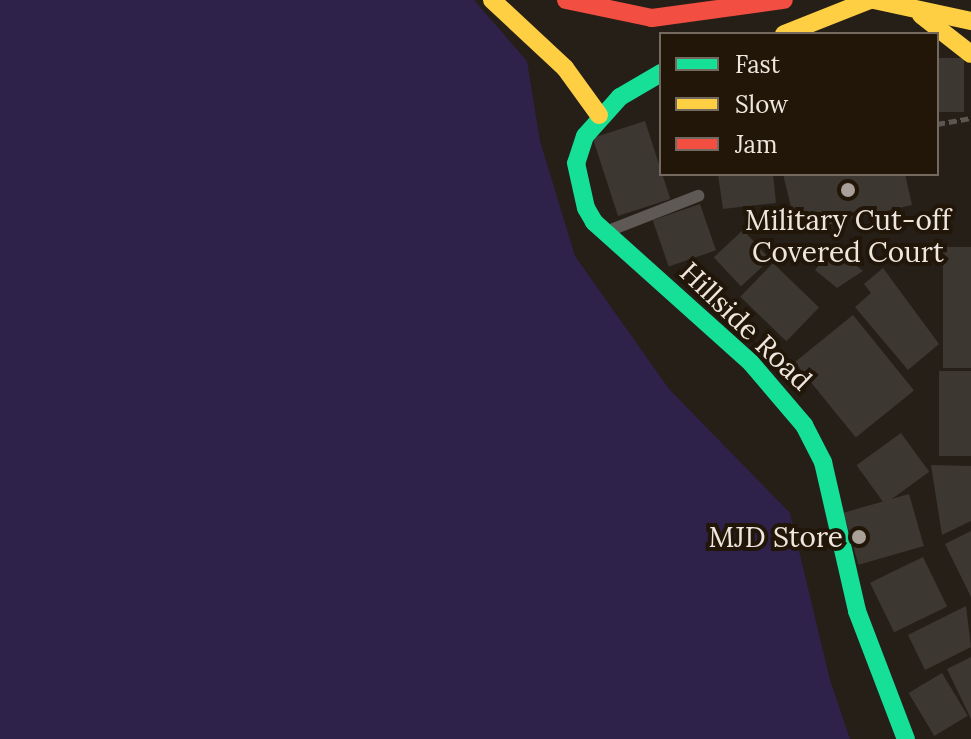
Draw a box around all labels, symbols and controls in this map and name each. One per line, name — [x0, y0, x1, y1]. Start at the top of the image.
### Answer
legend — [659, 32, 939, 176]
text: Fast — [735, 49, 780, 80]
text: Slow — [735, 89, 788, 120]
text: Jam — [735, 129, 777, 160]
marker: Military Cut-off Covered Court — [839, 181, 857, 199]
place label: Military Cut-off Covered Court — [745, 203, 951, 269]
street label: Hillside Road — [673, 255, 819, 397]
place label: MJD Store — [709, 520, 843, 554]
marker: MJD Store — [850, 528, 868, 546]

